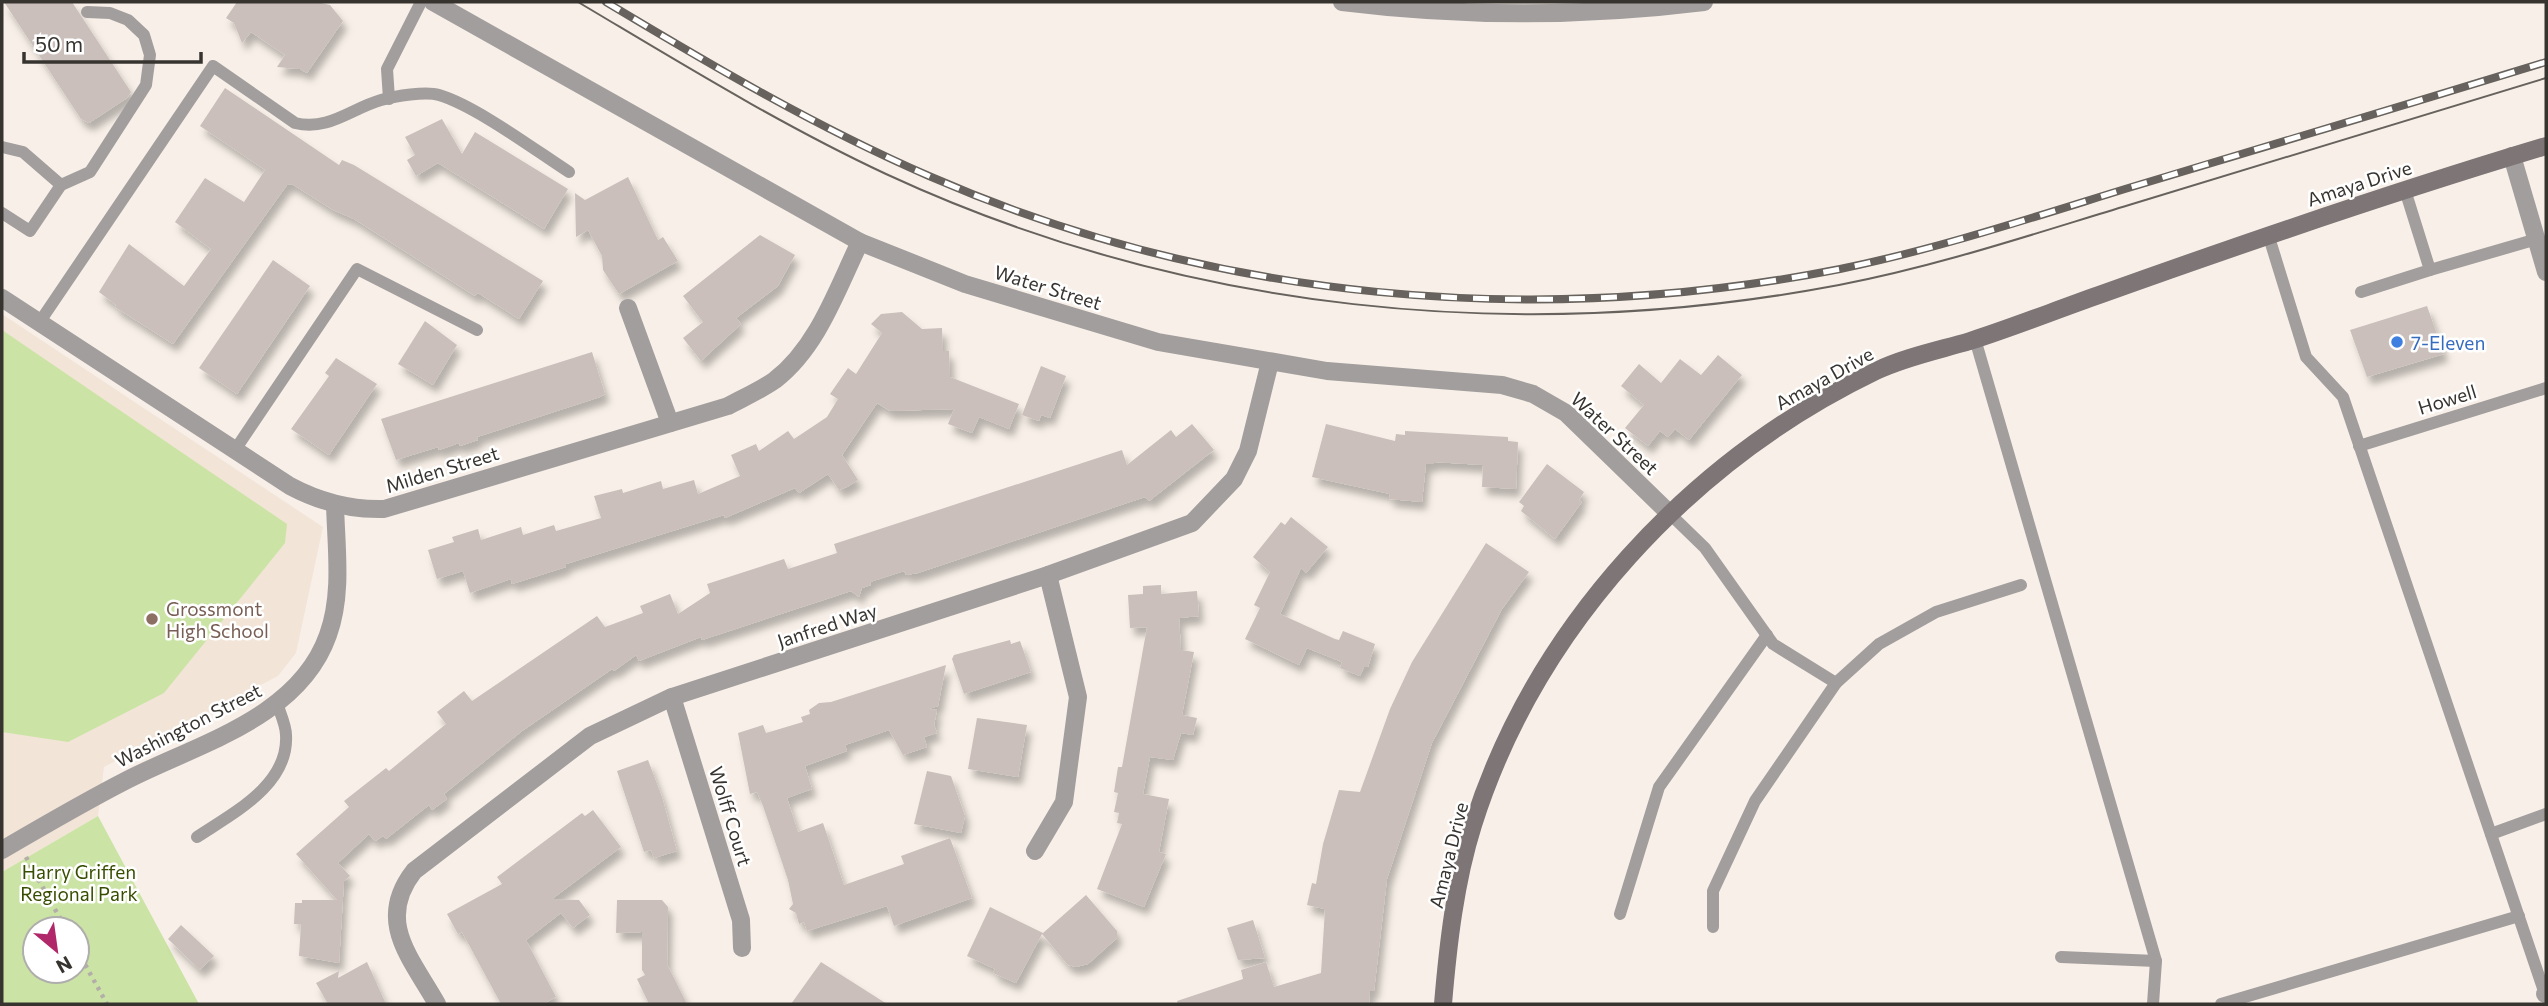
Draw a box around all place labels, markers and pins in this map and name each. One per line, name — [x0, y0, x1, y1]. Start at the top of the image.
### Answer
place label: 7-Eleven — [2411, 331, 2485, 354]
marker: 7-Eleven — [2389, 334, 2405, 350]
place label: Grossmont High School — [166, 597, 269, 642]
marker: Grossmont High School — [144, 611, 160, 627]

